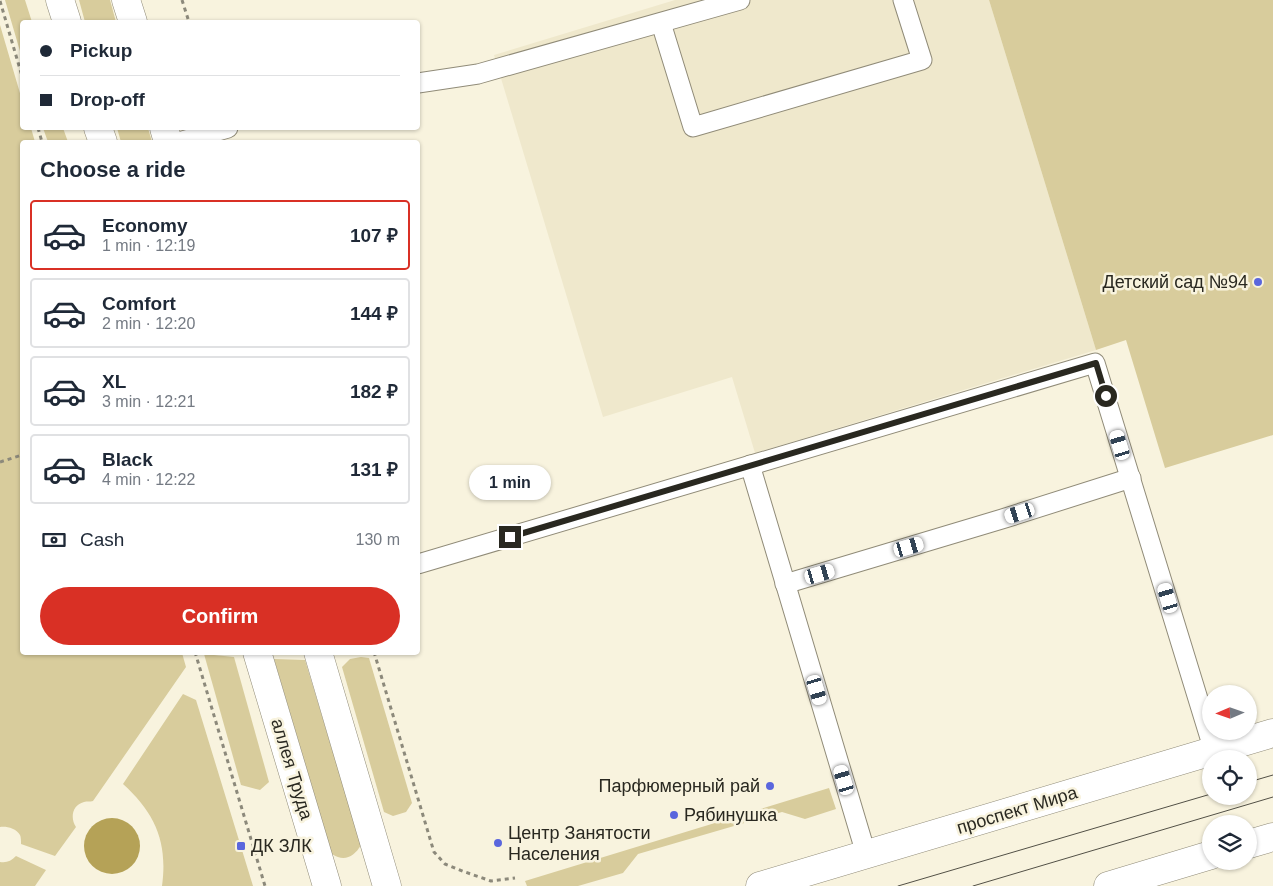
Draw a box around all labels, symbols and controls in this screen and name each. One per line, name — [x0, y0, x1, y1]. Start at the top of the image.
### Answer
text: Pickup — [70, 40, 132, 61]
text: Drop-off — [70, 89, 145, 110]
text: Choose a ride — [40, 157, 185, 182]
icon: car — [42, 213, 87, 258]
text: Economy — [102, 215, 188, 236]
text: 107 ₽ — [350, 225, 398, 246]
text: 1 min · 12:19 — [102, 237, 195, 254]
place label: Детский сад №94 — [1103, 272, 1248, 292]
marker: Детский сад №94 — [1252, 276, 1264, 288]
icon: car — [42, 291, 87, 336]
text: Comfort — [102, 293, 176, 314]
text: 144 ₽ — [350, 303, 398, 324]
text: 2 min · 12:20 — [102, 315, 195, 332]
icon: car — [42, 369, 87, 414]
text: XL — [102, 371, 126, 392]
text: 182 ₽ — [350, 381, 398, 402]
route start — [1095, 385, 1117, 407]
text: 3 min · 12:21 — [102, 393, 195, 410]
car — [1108, 428, 1131, 462]
icon: car — [42, 447, 87, 492]
text: Black — [102, 449, 153, 470]
text: 131 ₽ — [350, 459, 398, 480]
callout: 1 min — [469, 464, 551, 500]
text: 4 min · 12:22 — [102, 471, 195, 488]
text: 1 min — [489, 474, 531, 491]
car — [1003, 501, 1036, 525]
icon: cash — [40, 526, 68, 554]
route end — [499, 526, 521, 548]
text: Cash — [80, 529, 124, 550]
text: 130 m — [356, 531, 400, 548]
car — [892, 536, 925, 558]
car — [803, 563, 836, 585]
car — [1156, 581, 1179, 615]
button: Confirm — [40, 587, 400, 645]
car — [805, 673, 828, 707]
north arrow — [1202, 685, 1258, 740]
map controls — [1202, 685, 1257, 870]
street label: аллея Труда — [267, 716, 317, 823]
button: locate — [1202, 750, 1257, 805]
car — [832, 763, 855, 797]
place label: Парфюмерный рай — [599, 776, 760, 796]
marker: Парфюмерный рай — [764, 780, 776, 792]
street label: проспект Мира — [954, 782, 1081, 838]
place label: Рябинушка — [684, 805, 778, 825]
marker: Рябинушка — [668, 809, 680, 821]
button: layers — [1202, 815, 1257, 870]
place label: Центр Занятости Населения — [508, 823, 650, 864]
place label: ДК ЗЛК — [251, 836, 312, 856]
marker: Центр Занятости Населения — [492, 837, 504, 849]
marker: ДК ЗЛК — [235, 840, 247, 852]

